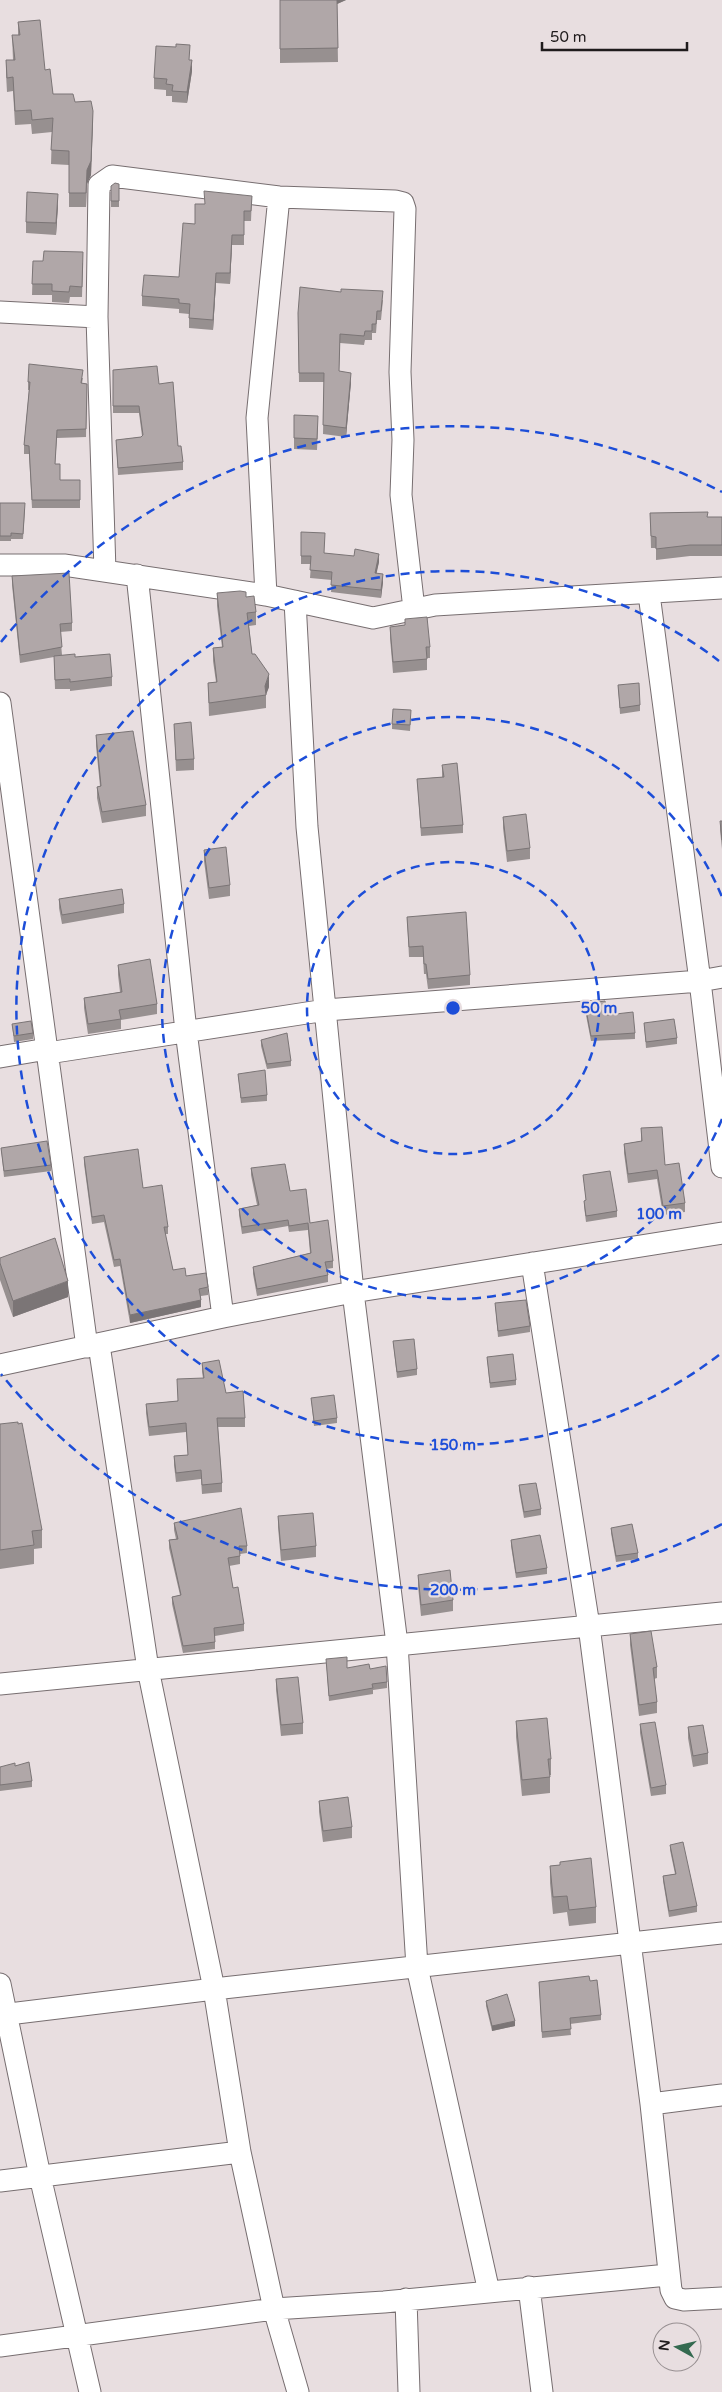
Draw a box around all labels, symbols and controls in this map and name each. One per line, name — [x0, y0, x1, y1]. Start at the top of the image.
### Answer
scale bar — [542, 20, 687, 52]
text: 50 m — [550, 28, 587, 46]
centre of rings — [444, 999, 462, 1017]
text: 50 m — [581, 999, 617, 1017]
text: 100 m — [636, 1205, 682, 1223]
text: 150 m — [430, 1436, 476, 1454]
text: 200 m — [430, 1581, 476, 1599]
north arrow — [652, 2322, 702, 2372]
text: N — [655, 2339, 674, 2352]

